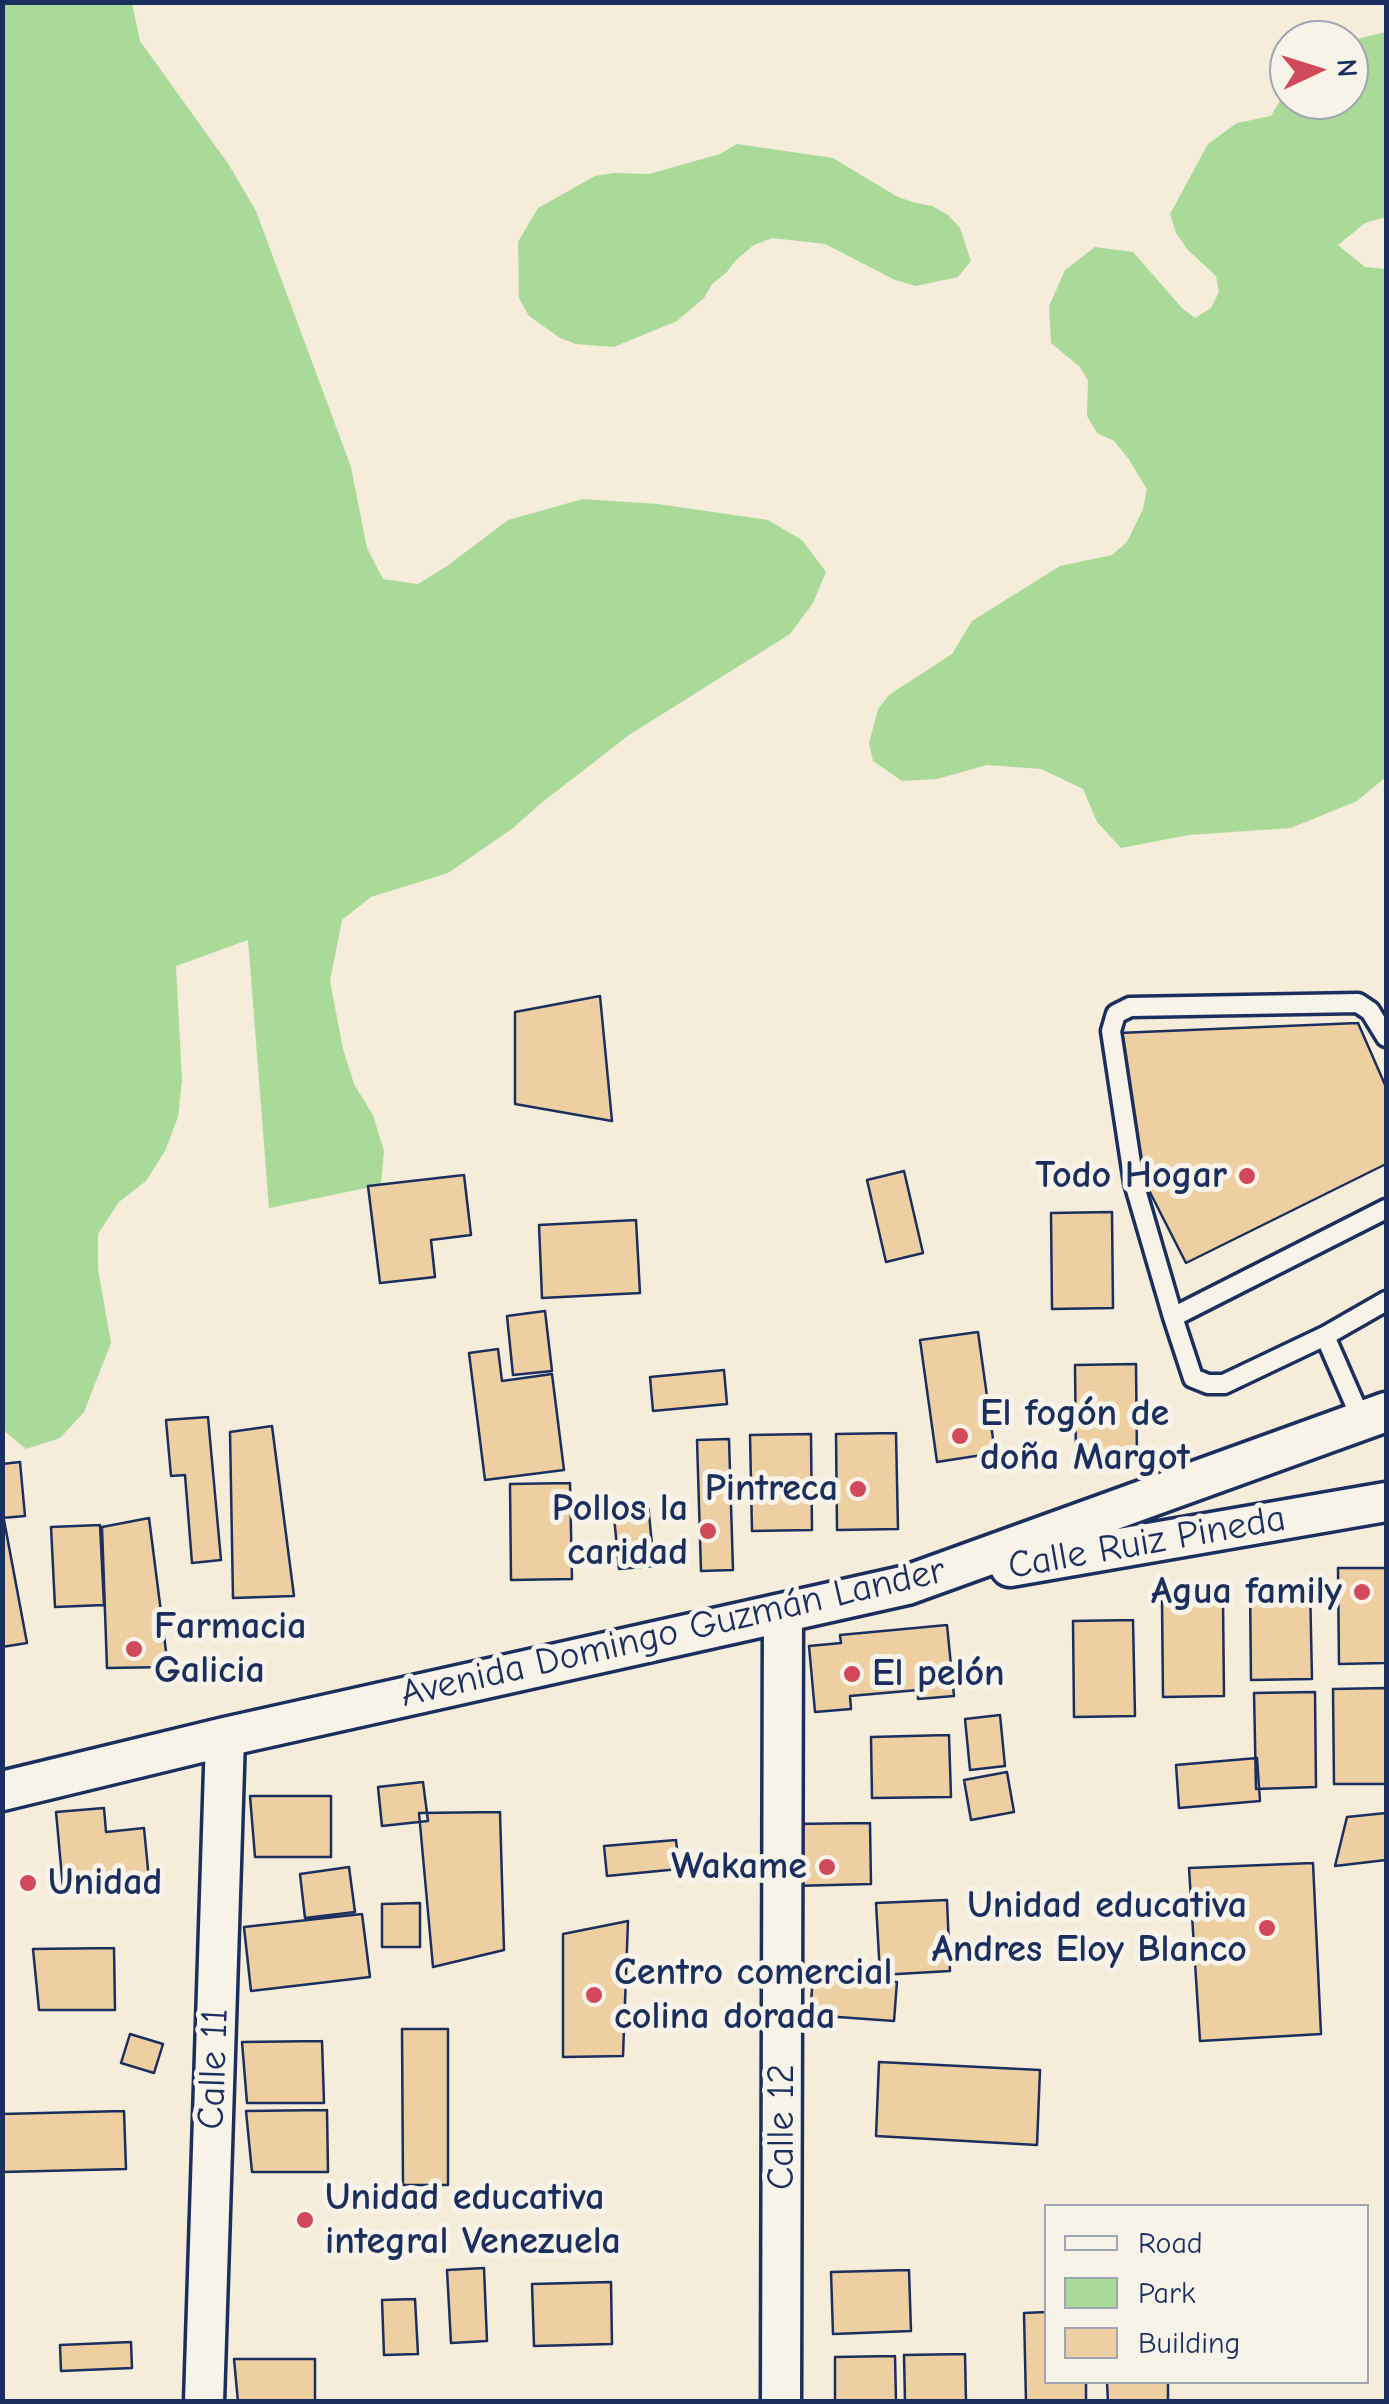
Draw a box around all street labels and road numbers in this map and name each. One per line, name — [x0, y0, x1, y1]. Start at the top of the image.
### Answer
street label: Calle Ruiz Pineda — [1005, 1496, 1289, 1590]
street label: Avenida Domingo Guzmán Lander — [396, 1548, 950, 1718]
street label: Calle 11 — [189, 2008, 239, 2130]
street label: Calle 12 — [759, 2064, 805, 2190]

